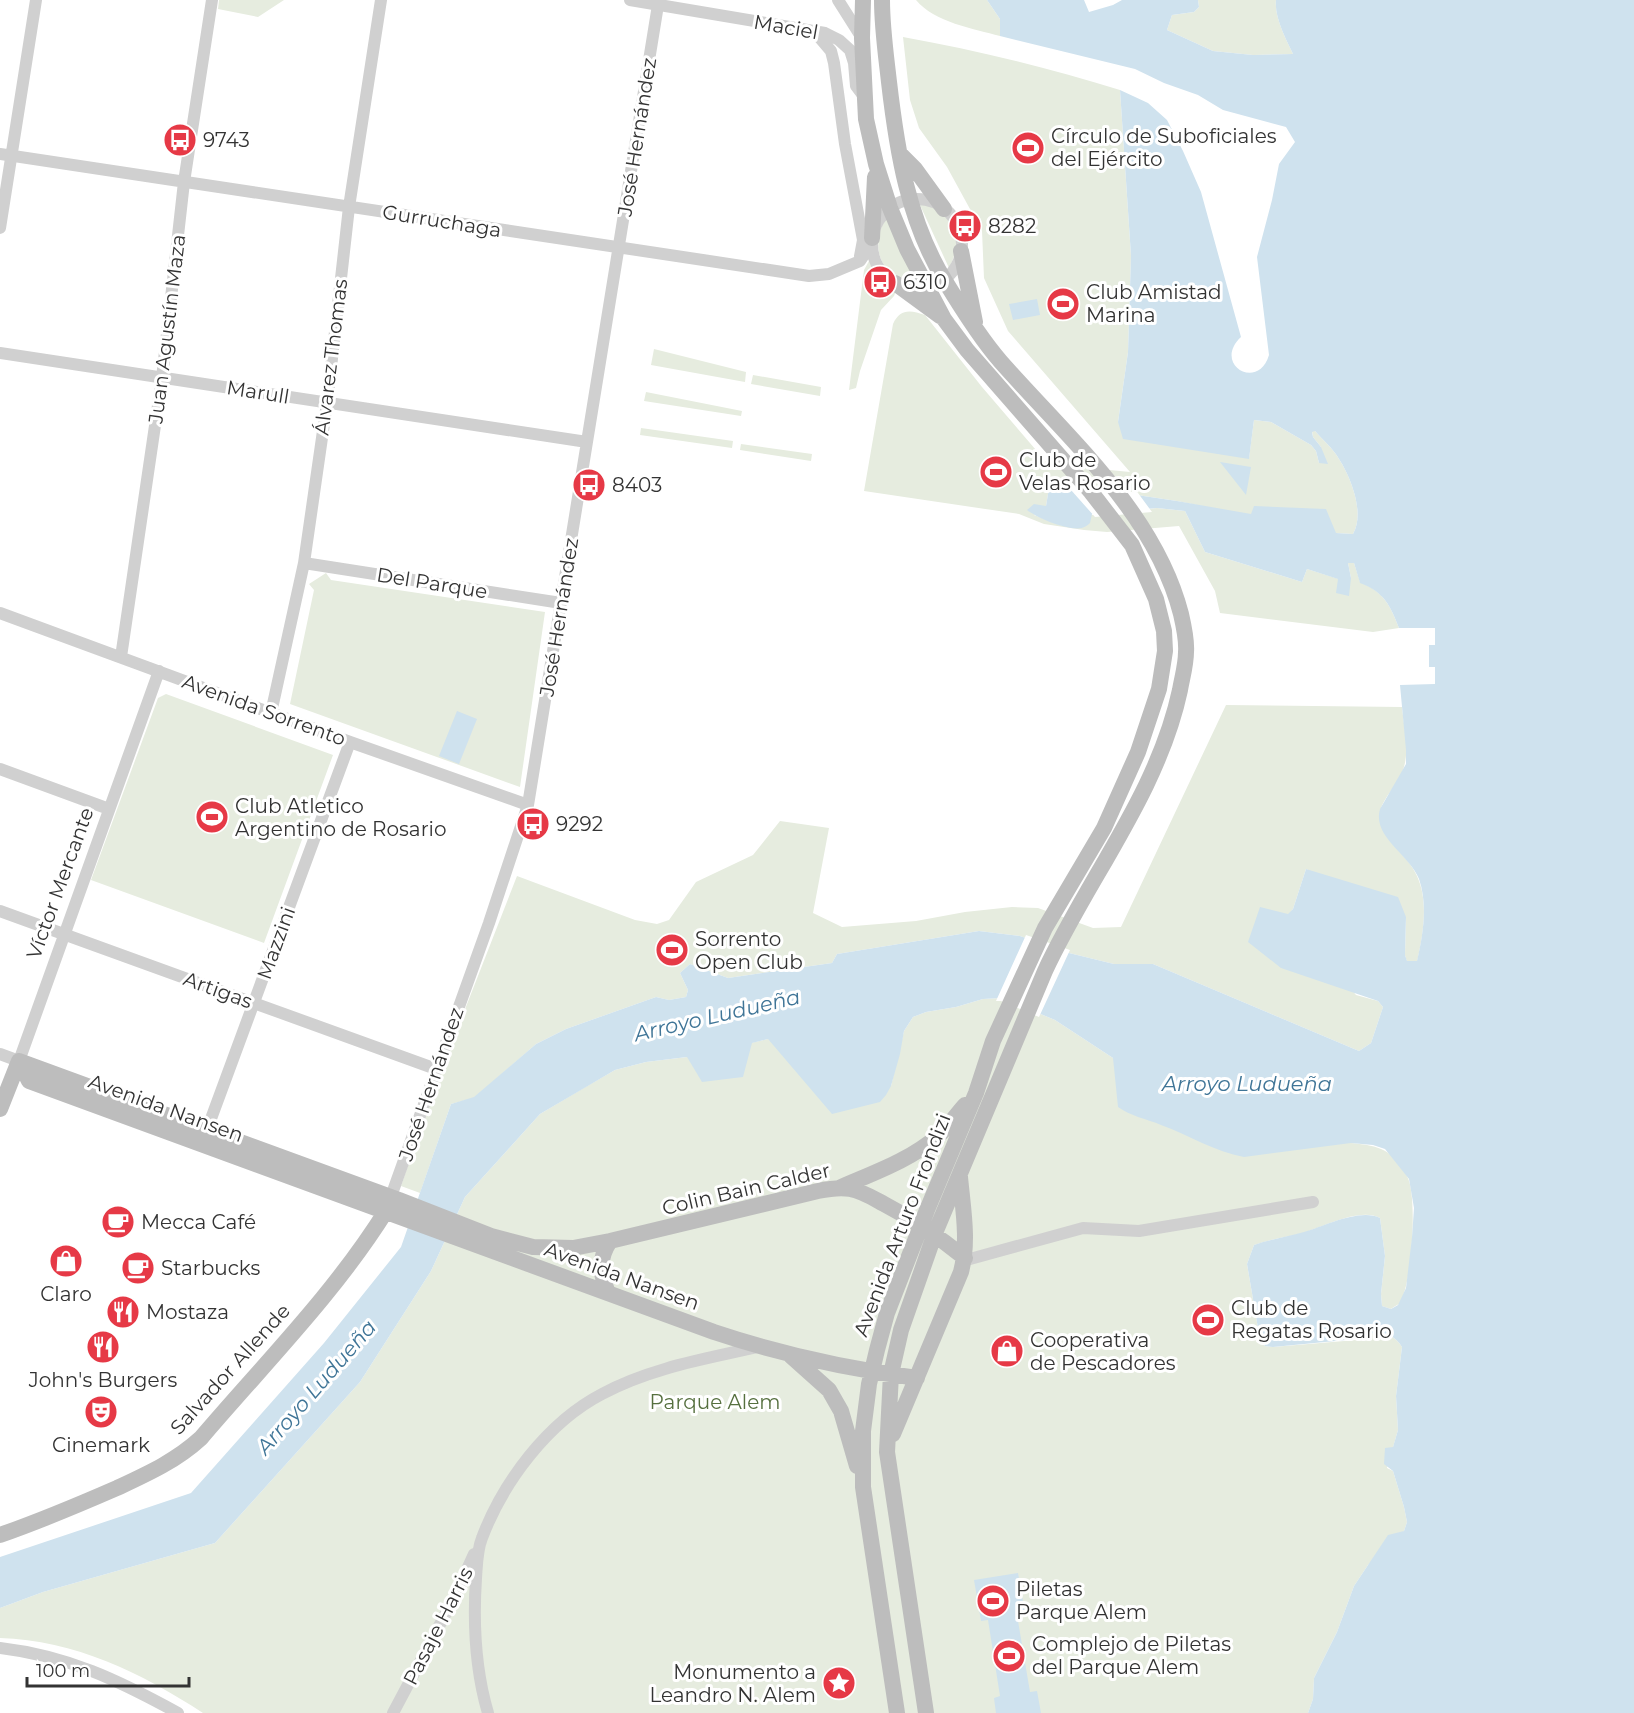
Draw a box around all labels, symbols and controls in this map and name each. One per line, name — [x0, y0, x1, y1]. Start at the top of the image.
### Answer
street label: Maciel — [752, 10, 820, 44]
street label: José Hernández — [612, 56, 661, 219]
bus stop icon: 9743 — [162, 122, 198, 158]
place label: Círculo de Suboficiales del Ejército — [1051, 124, 1277, 171]
place label: 9743 — [203, 128, 250, 152]
sports icon: Círculo de Suboficiales del Ejército — [1010, 130, 1046, 166]
street label: Gurruchaga — [381, 200, 503, 242]
bus stop icon: 8282 — [947, 208, 983, 244]
place label: 8282 — [988, 214, 1036, 238]
street label: Juan Agustín Maza — [143, 233, 191, 426]
bus stop icon: 6310 — [862, 264, 898, 300]
place label: 6310 — [903, 270, 947, 294]
street label: Álvarez Thomas — [309, 277, 353, 437]
place label: Club Amistad Marina — [1086, 280, 1222, 327]
sports icon: Club Amistad Marina — [1045, 286, 1081, 322]
street label: Marull — [225, 375, 291, 409]
place label: Club de Velas Rosario — [1019, 448, 1150, 495]
sports icon: Club de Velas Rosario — [978, 454, 1014, 490]
bus stop icon: 8403 — [571, 467, 607, 503]
place label: 8403 — [612, 473, 662, 497]
street label: José Hernández — [534, 536, 583, 699]
street label: Del Parque — [375, 562, 489, 604]
street label: Avenida Sorrento — [179, 669, 349, 751]
place label: Club Atletico Argentino de Rosario — [235, 794, 446, 841]
sports icon: Club Atletico Argentino de Rosario — [194, 799, 230, 835]
street label: Víctor Mercante — [21, 804, 99, 962]
bus stop icon: 9292 — [515, 806, 551, 842]
place label: 9292 — [556, 812, 603, 836]
street label: Mazzini — [252, 903, 300, 983]
place label: Sorrento Open Club — [695, 927, 803, 974]
sports icon: Sorrento Open Club — [654, 932, 690, 968]
street label: Artigas — [180, 967, 256, 1014]
water label: Arroyo Ludueña — [629, 984, 803, 1047]
street label: José Hernández — [393, 1004, 468, 1165]
street label: Avenida Nansen — [85, 1069, 247, 1147]
water label: Arroyo Ludueña — [1160, 1071, 1332, 1096]
street label: Avenida Arturo Frondizi — [848, 1110, 956, 1340]
street label: Colin Bain Calder — [660, 1158, 832, 1220]
cafe icon: Mecca Café — [100, 1204, 136, 1240]
place label: Mecca Café — [141, 1210, 256, 1234]
street label: Avenida Nansen — [541, 1237, 703, 1315]
shop icon: Claro — [48, 1243, 84, 1279]
cafe icon: Starbucks — [120, 1250, 156, 1286]
place label: Starbucks — [161, 1256, 260, 1280]
place label: Claro — [40, 1282, 92, 1306]
restaurant icon: Mostaza — [105, 1294, 141, 1330]
place label: Club de Regatas Rosario — [1231, 1296, 1392, 1343]
street label: Salvador Allende — [165, 1299, 295, 1439]
place label: Mostaza — [146, 1300, 229, 1324]
sports icon: Club de Regatas Rosario — [1190, 1302, 1226, 1338]
water label: Arroyo Ludueña — [250, 1315, 381, 1461]
place label: Cooperativa de Pescadores — [1030, 1328, 1176, 1375]
restaurant icon: John's Burgers — [85, 1329, 121, 1365]
shop icon: Cooperativa de Pescadores — [989, 1333, 1025, 1369]
place label: John's Burgers — [28, 1368, 177, 1392]
park label: Parque Alem — [650, 1390, 780, 1414]
theatre icon: Cinemark — [83, 1394, 119, 1430]
place label: Cinemark — [52, 1433, 150, 1457]
street label: Pasaje Harris — [398, 1563, 478, 1689]
place label: Piletas Parque Alem — [1016, 1577, 1147, 1624]
sports icon: Piletas Parque Alem — [975, 1583, 1011, 1619]
place label: Complejo de Piletas del Parque Alem — [1032, 1632, 1231, 1679]
sports icon: Complejo de Piletas del Parque Alem — [991, 1638, 1027, 1674]
scale bar — [27, 1650, 189, 1688]
text: 100 m — [36, 1660, 90, 1682]
place label: Monumento a Leandro N. Alem — [649, 1660, 816, 1707]
place icon: Monumento a Leandro N. Alem — [821, 1665, 857, 1701]

